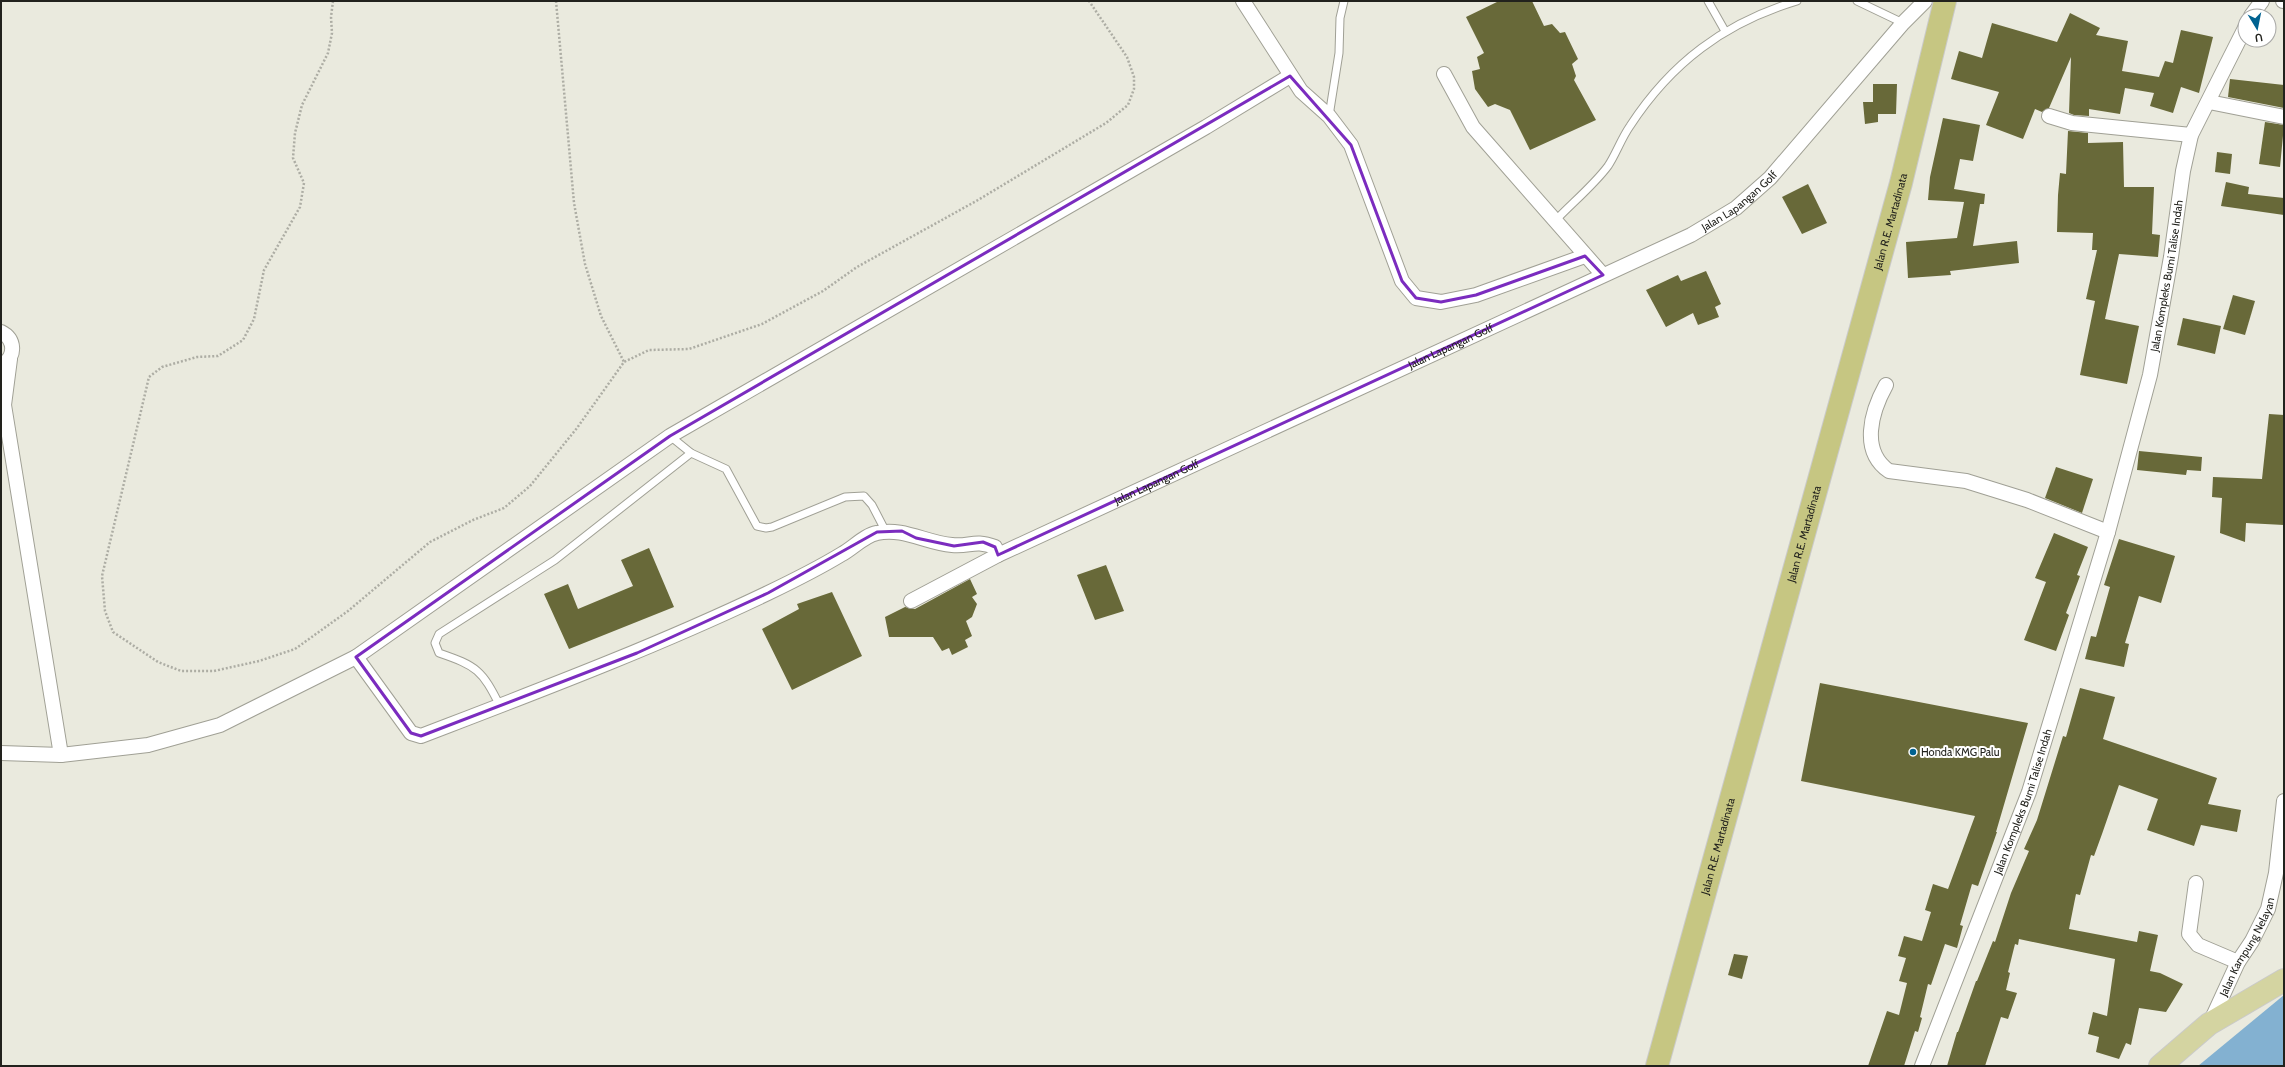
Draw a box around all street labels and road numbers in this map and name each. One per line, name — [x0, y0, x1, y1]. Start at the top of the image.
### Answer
street label: Jalan Lapangan Golf — [1698, 168, 1780, 235]
street label: Jalan R.E. Martadinata — [1870, 171, 1910, 273]
street label: Jalan Kompleks Bumi Talise Indah — [2147, 199, 2186, 354]
street label: Jalan Lapangan Golf — [1405, 320, 1496, 372]
street label: Jalan Lapangan Golf — [1111, 456, 1202, 508]
street label: Jalan R.E. Martadinata — [1784, 483, 1824, 585]
street label: Jalan Kompleks Bumi Talise Indah — [1990, 727, 2055, 877]
street label: Jalan R.E. Martadinata — [1697, 796, 1738, 897]
street label: Jalan Kampung Nelayan — [2216, 896, 2277, 999]

